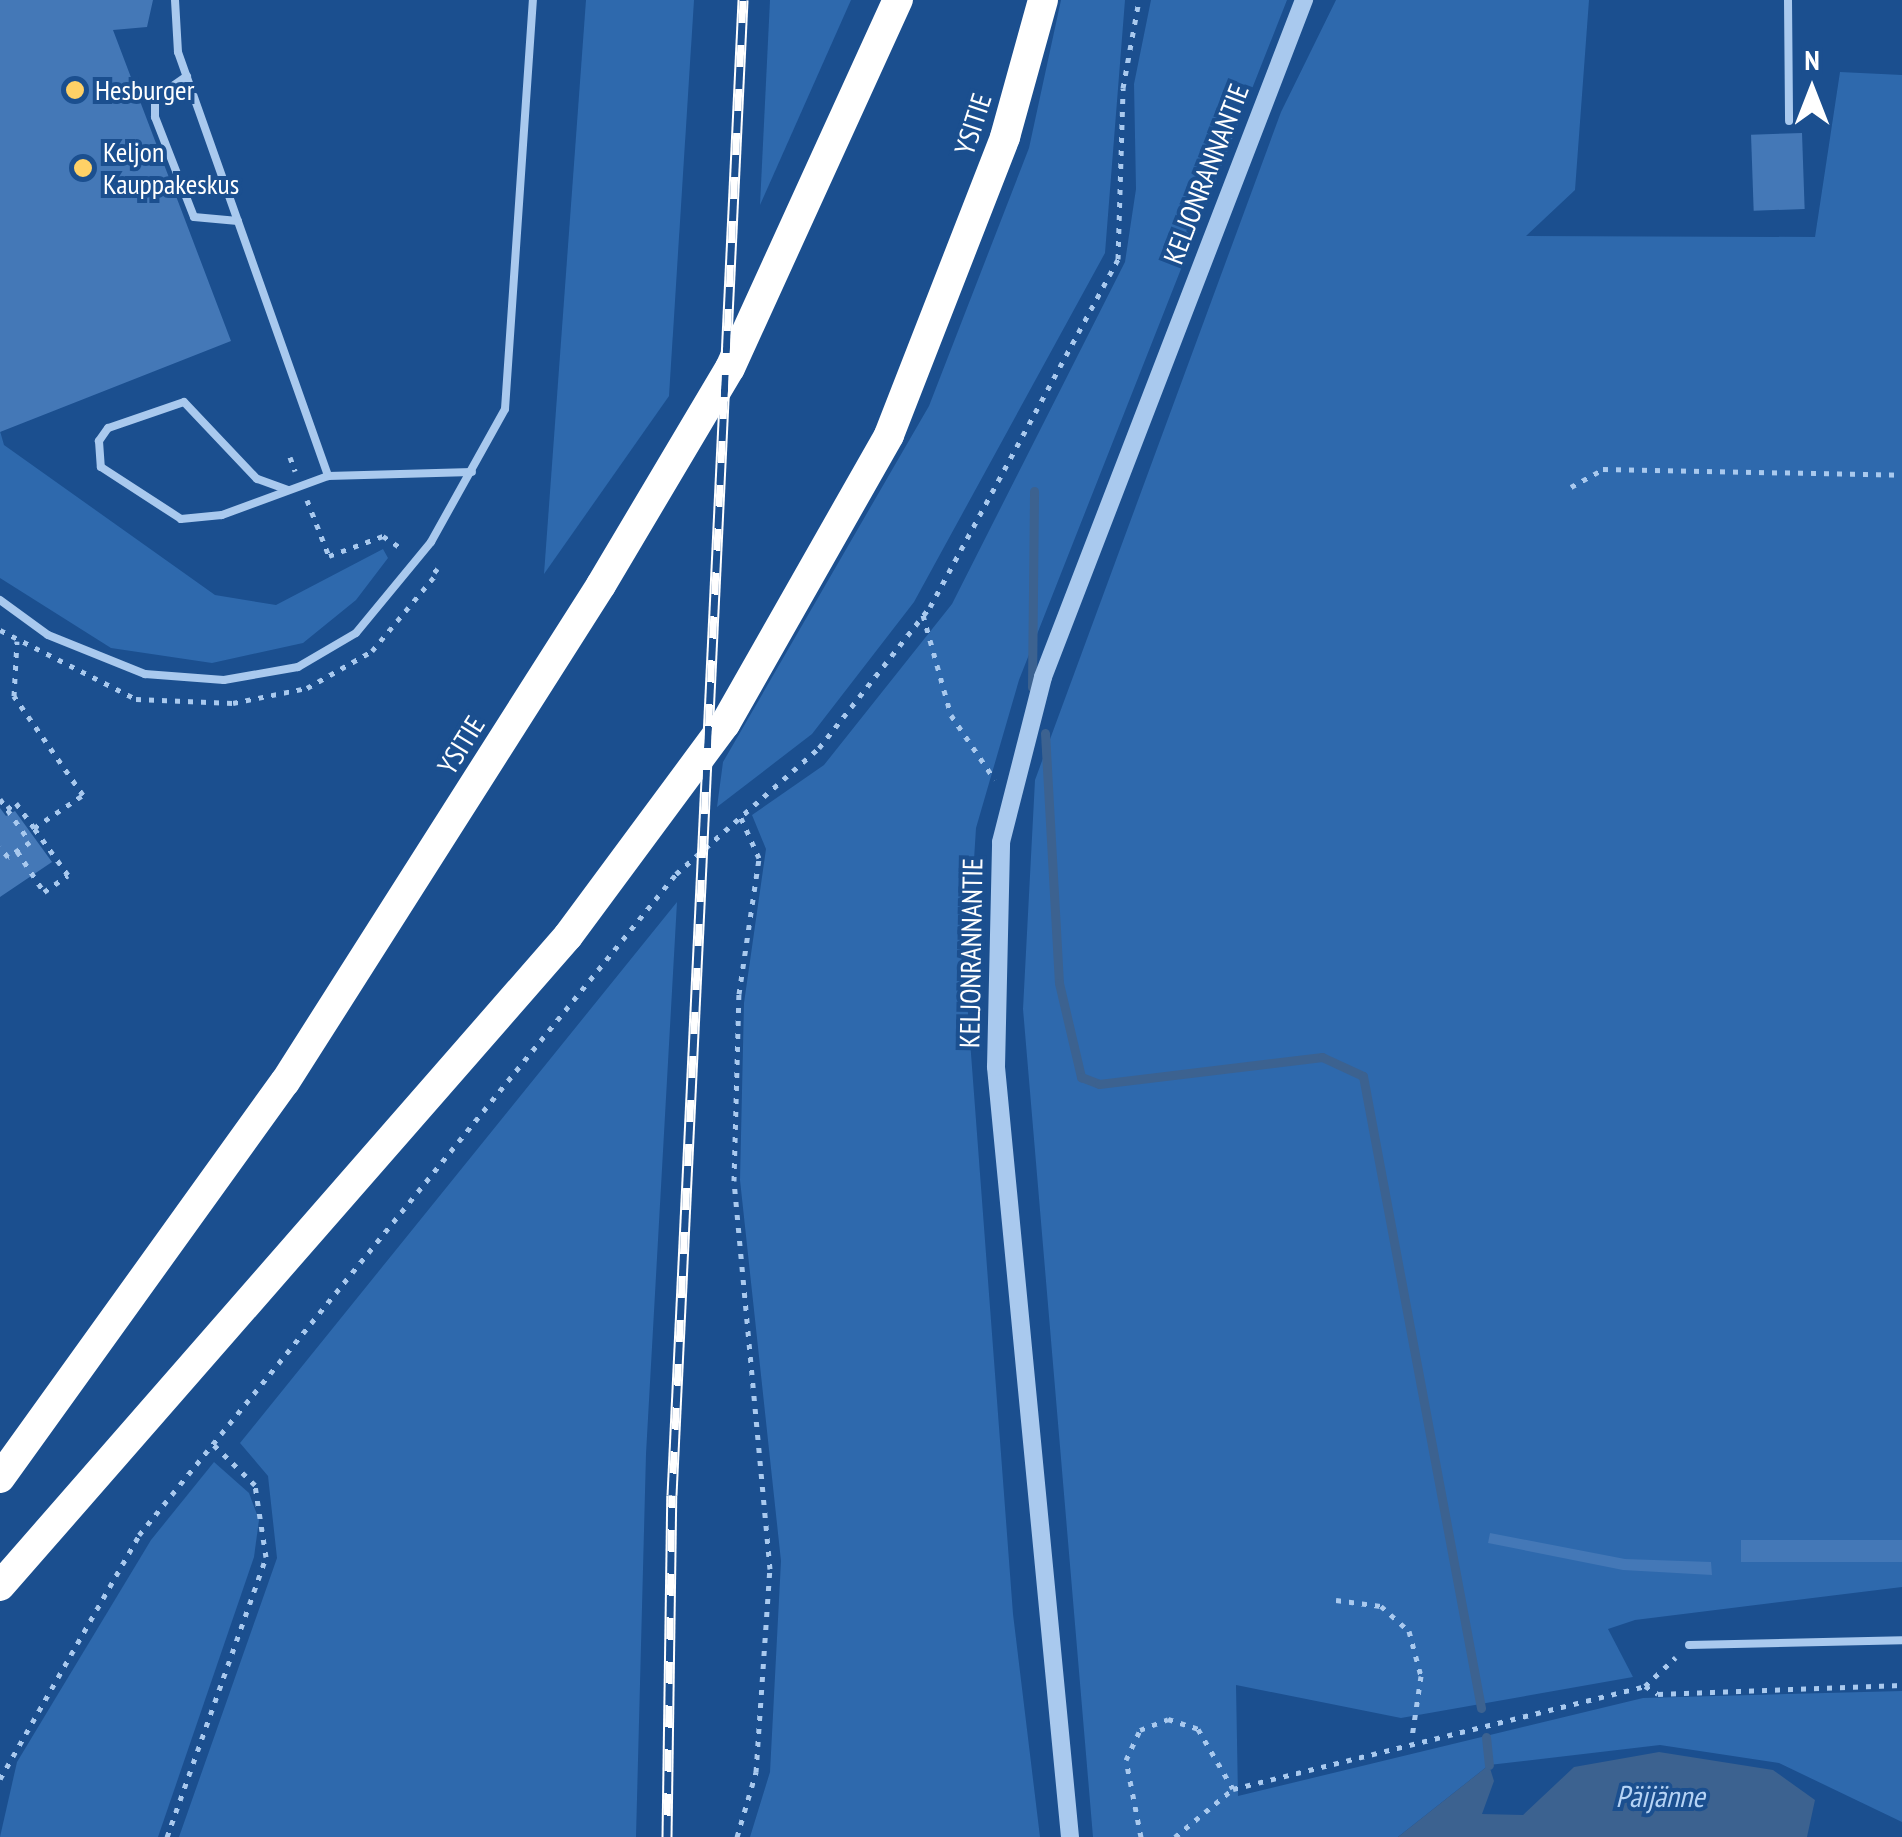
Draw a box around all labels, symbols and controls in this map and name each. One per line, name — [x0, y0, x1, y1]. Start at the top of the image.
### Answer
north arrow — [1762, 40, 1862, 140]
text: N — [1804, 41, 1820, 78]
place label: Hesburger — [95, 73, 194, 107]
marker: Hesburger — [64, 79, 86, 101]
street label: KELJONRANNANTIE — [1156, 79, 1256, 269]
street label: YSITIE — [947, 89, 999, 159]
place label: Keljon Kauppakeskus — [103, 135, 239, 201]
marker: Keljon Kauppakeskus — [72, 157, 94, 179]
street label: YSITIE — [430, 710, 492, 780]
street label: KELJONRANNANTIE — [953, 858, 989, 1048]
water label: Päijänne — [1615, 1778, 1705, 1814]

